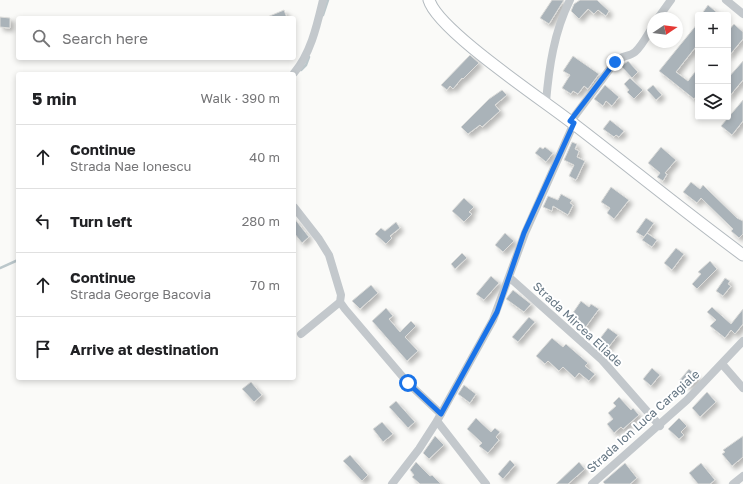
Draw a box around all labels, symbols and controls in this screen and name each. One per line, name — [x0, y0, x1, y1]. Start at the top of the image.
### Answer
north arrow — [647, 12, 683, 48]
map controls — [695, 12, 731, 120]
button: + — [695, 12, 731, 48]
search box — [16, 16, 296, 60]
icon: search — [30, 27, 52, 49]
text: Search here — [62, 29, 148, 47]
button: − — [695, 48, 731, 84]
route end — [606, 53, 624, 71]
button: layers — [695, 84, 731, 120]
text: 5 min — [32, 88, 76, 109]
text: Walk · 390 m — [201, 90, 280, 106]
text: Continue — [70, 140, 136, 158]
icon: ahead — [32, 146, 54, 168]
text: 40 m — [249, 149, 280, 165]
text: Strada Nae Ionescu — [70, 158, 191, 174]
icon: left — [32, 210, 54, 232]
text: Turn left — [70, 212, 132, 230]
text: 280 m — [242, 213, 280, 229]
text: Continue — [70, 268, 136, 286]
icon: ahead — [32, 274, 54, 296]
text: 70 m — [250, 277, 280, 293]
street label: Strada Mircea Eliade — [530, 278, 626, 370]
text: Strada George Bacovia — [70, 286, 211, 302]
icon: arrive — [32, 338, 54, 360]
text: Arrive at destination — [70, 340, 219, 358]
street label: Strada Ion Luca Caragiale — [584, 366, 703, 476]
route start — [399, 374, 417, 392]

